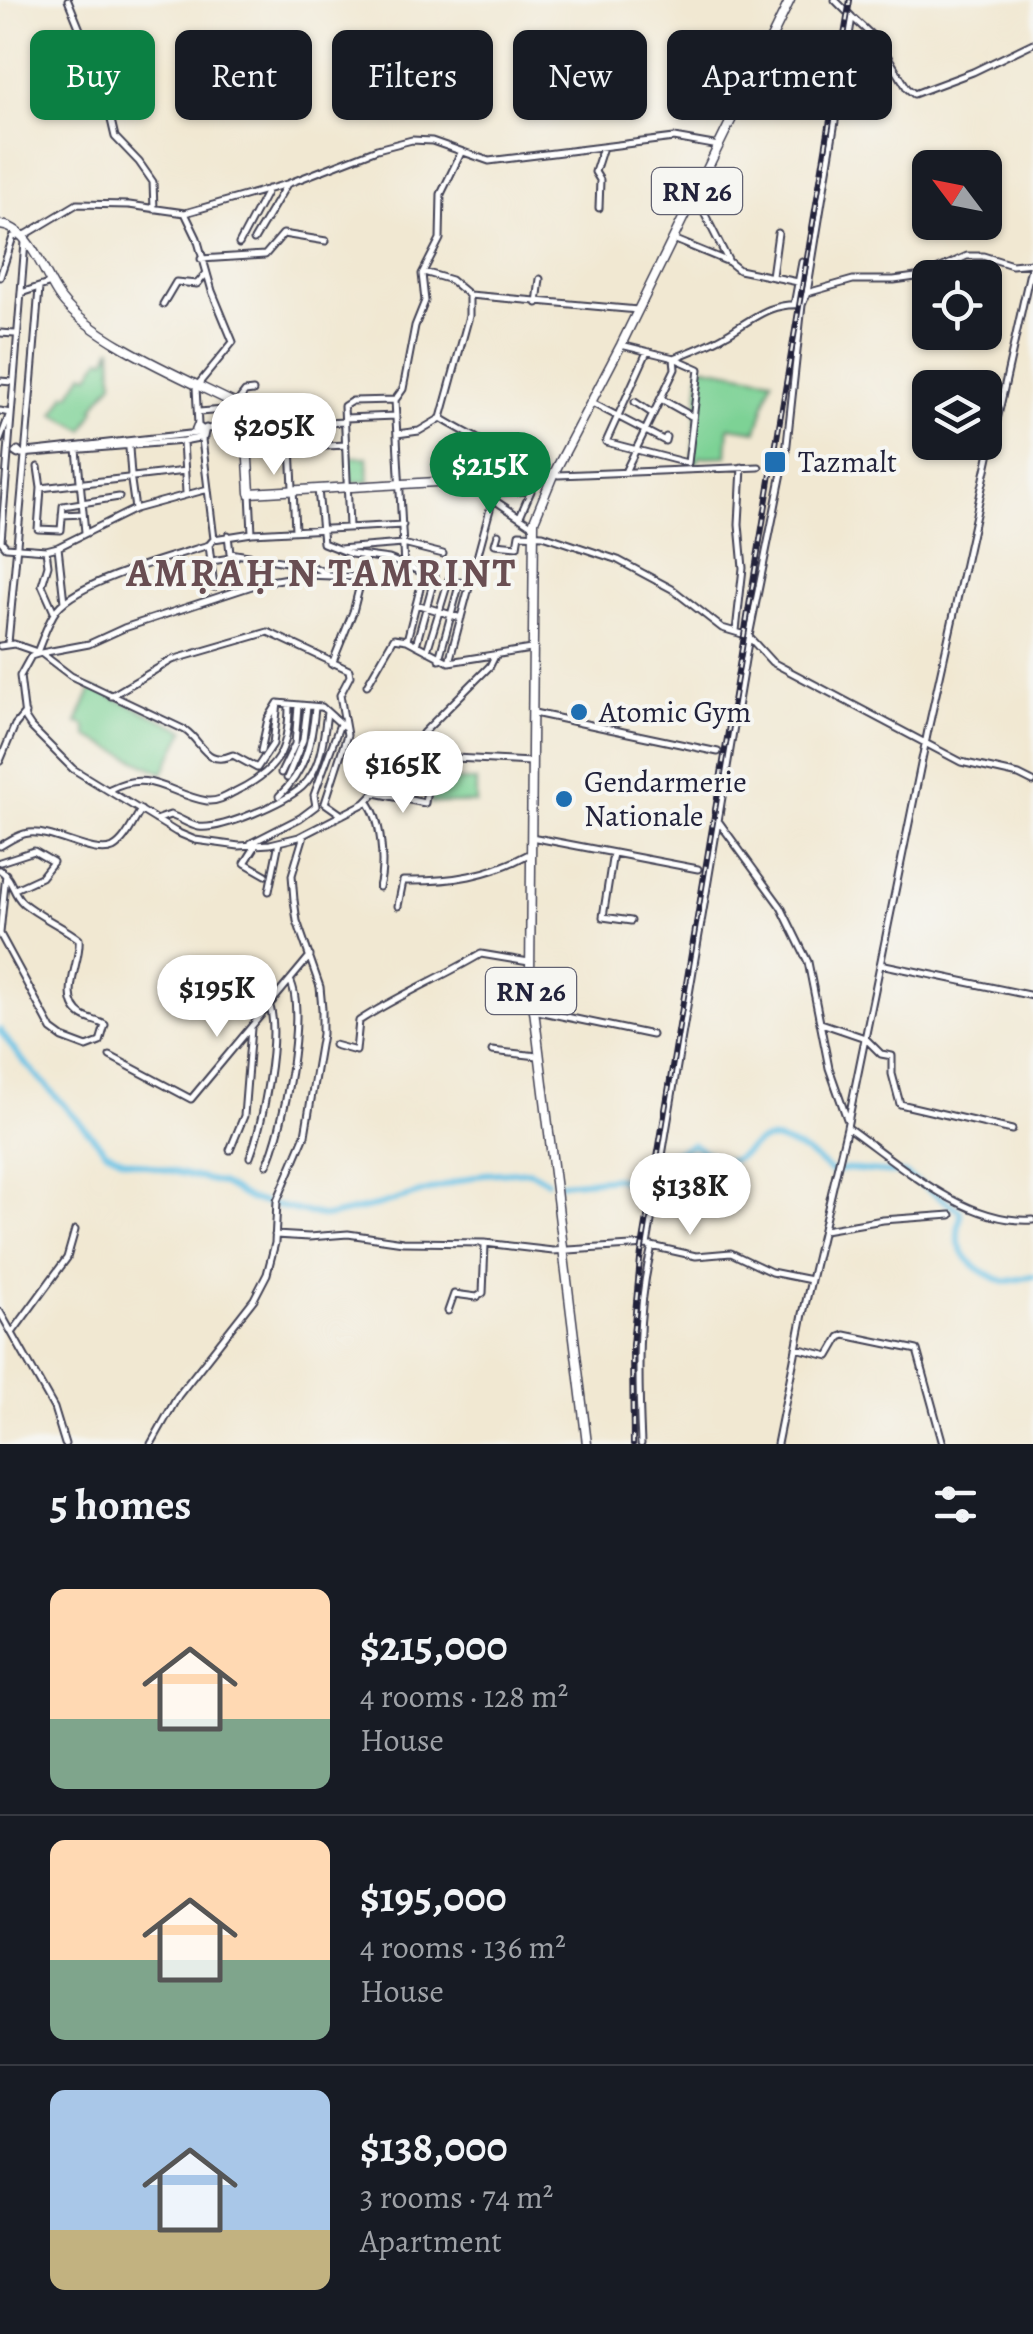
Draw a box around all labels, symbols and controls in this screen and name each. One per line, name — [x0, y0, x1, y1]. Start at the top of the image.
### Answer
chip: Buy — [30, 30, 155, 120]
chip: Rent — [175, 30, 312, 120]
chip: Filters — [332, 30, 493, 120]
chip: New — [513, 30, 647, 120]
chip: Apartment — [667, 30, 892, 120]
north arrow — [912, 150, 1002, 240]
map controls — [912, 150, 1002, 460]
road number: RN 26 — [652, 168, 742, 214]
button: locate — [912, 260, 1002, 350]
button: layers — [912, 370, 1002, 460]
pin: $205K — [204, 393, 344, 478]
text: $205K — [233, 403, 315, 447]
pin: $215K — [420, 432, 560, 517]
text: $215K — [452, 442, 528, 486]
place label: Tazmalt — [798, 442, 897, 482]
marker: Tazmalt — [762, 449, 788, 475]
district label: AMṚAḤ N TAMRINT — [125, 545, 518, 600]
place label: Atomic Gym — [598, 692, 751, 732]
marker: Atomic Gym — [568, 701, 590, 723]
pin: $165K — [333, 731, 473, 816]
text: $165K — [365, 741, 441, 785]
place label: Gendarmerie Nationale — [584, 762, 747, 836]
marker: Gendarmerie Nationale — [553, 788, 575, 810]
pin: $195K — [147, 955, 287, 1040]
text: $195K — [179, 965, 255, 1009]
road number: RN 26 — [486, 968, 576, 1014]
pin: $138K — [620, 1153, 760, 1238]
text: $138K — [652, 1163, 728, 1207]
text: 5 homes — [50, 1476, 191, 1533]
icon: filters — [928, 1477, 983, 1532]
text: $215,000 — [360, 1617, 508, 1674]
icon: home — [130, 1629, 250, 1749]
text: 4 rooms · 128 m² — [360, 1674, 568, 1718]
text: House — [360, 1718, 444, 1762]
text: $195,000 — [360, 1868, 507, 1925]
icon: home — [130, 1880, 250, 2000]
text: 4 rooms · 136 m² — [360, 1925, 566, 1969]
text: House — [360, 1969, 444, 2013]
text: $138,000 — [360, 2118, 508, 2175]
icon: home — [130, 2130, 250, 2250]
text: 3 rooms · 74 m² — [360, 2175, 553, 2219]
text: Apartment — [360, 2219, 502, 2263]

